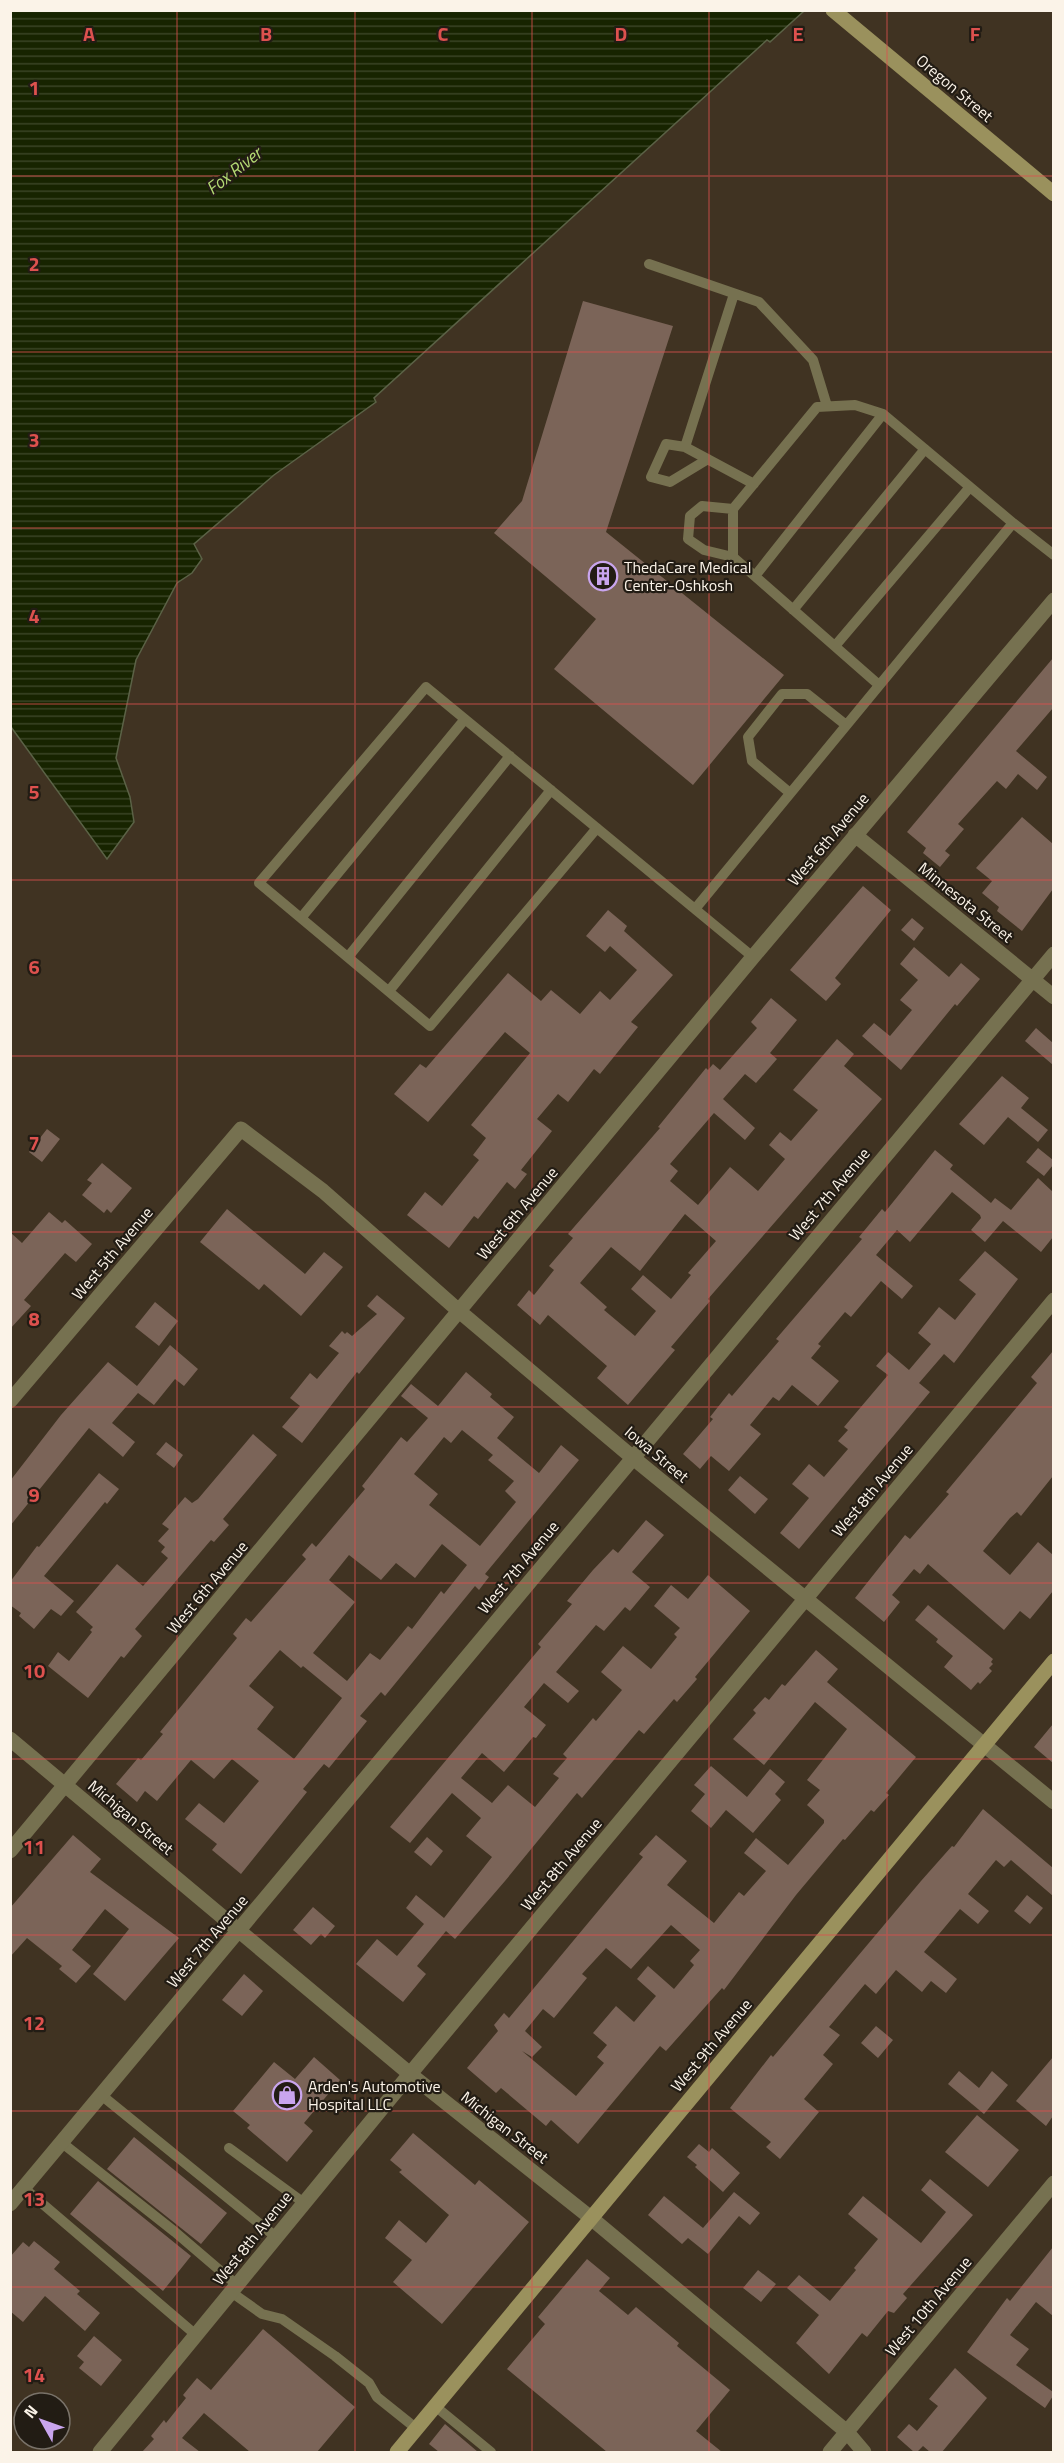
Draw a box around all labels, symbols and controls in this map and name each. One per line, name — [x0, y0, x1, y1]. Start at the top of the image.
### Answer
text: A — [83, 18, 95, 49]
text: B — [260, 18, 272, 49]
text: C — [438, 18, 449, 49]
text: D — [615, 18, 627, 49]
text: E — [792, 18, 804, 49]
text: F — [970, 18, 981, 49]
street label: Oregon Street — [911, 49, 999, 128]
text: 1 — [28, 72, 40, 103]
water label: Fox River — [200, 139, 269, 201]
text: 2 — [28, 248, 40, 279]
text: 3 — [28, 424, 40, 455]
place label: ThedaCare Medical Center-Oshkosh — [624, 555, 751, 597]
building icon: ThedaCare Medical Center-Oshkosh — [587, 560, 619, 592]
text: 4 — [28, 600, 40, 631]
text: 5 — [28, 776, 40, 807]
street label: West 6th Avenue — [782, 787, 874, 891]
street label: Minnesota Street — [913, 856, 1019, 948]
text: 6 — [28, 951, 40, 982]
text: 7 — [28, 1127, 40, 1158]
street label: West 7th Avenue — [783, 1142, 875, 1246]
street label: West 6th Avenue — [471, 1161, 563, 1265]
street label: West 5th Avenue — [66, 1201, 158, 1305]
text: 8 — [28, 1303, 40, 1334]
street label: Iowa Street — [620, 1420, 695, 1488]
street label: West 8th Avenue — [826, 1438, 918, 1542]
text: 9 — [28, 1479, 40, 1510]
street label: West 7th Avenue — [472, 1515, 564, 1619]
street label: West 6th Avenue — [161, 1535, 253, 1639]
text: 10 — [23, 1655, 45, 1686]
street label: Michigan Street — [83, 1774, 179, 1860]
street label: West 8th Avenue — [515, 1812, 607, 1916]
text: 11 — [23, 1831, 45, 1862]
street label: West 7th Avenue — [161, 1889, 253, 1993]
street label: West 9th Avenue — [665, 1993, 757, 2097]
text: 12 — [23, 2007, 45, 2038]
place label: Arden's Automotive Hospital LLC — [308, 2074, 441, 2116]
shop icon: Arden's Automotive Hospital LLC — [271, 2079, 303, 2111]
street label: Michigan Street — [456, 2085, 554, 2169]
text: 13 — [23, 2183, 45, 2214]
street label: West 8th Avenue — [206, 2186, 298, 2290]
street label: West 10th Avenue — [879, 2251, 977, 2361]
text: 14 — [23, 2359, 45, 2390]
north arrow — [12, 2391, 72, 2451]
text: N — [18, 2399, 43, 2423]

